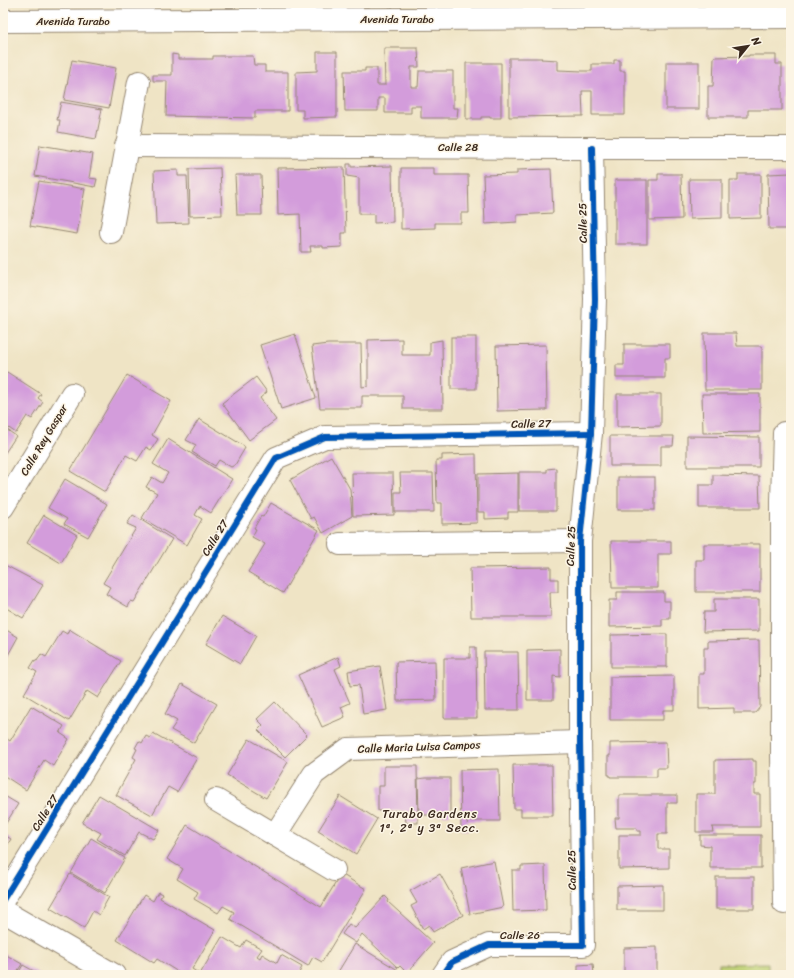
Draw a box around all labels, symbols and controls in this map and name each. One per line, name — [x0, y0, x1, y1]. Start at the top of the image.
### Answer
street label: Avenida Turabo — [359, 10, 434, 29]
street label: Avenida Turabo — [35, 12, 110, 31]
north arrow — [728, 26, 768, 66]
text: N — [746, 32, 767, 50]
street label: Calle 28 — [438, 138, 478, 157]
street label: Calle 25 — [573, 202, 593, 243]
street label: Calle Rey Gaspar — [15, 400, 73, 480]
street label: Calle 27 — [511, 414, 552, 434]
street label: Calle 27 — [196, 515, 234, 560]
street label: Calle 25 — [561, 525, 581, 566]
street label: Calle Maria Luisa Campos — [357, 735, 482, 759]
street label: Calle 27 — [26, 790, 64, 835]
district label: Turabo Gardens 1ª, 2ª y 3ª Secc. — [380, 803, 480, 839]
street label: Calle 25 — [562, 849, 582, 890]
street label: Calle 26 — [500, 926, 540, 945]

